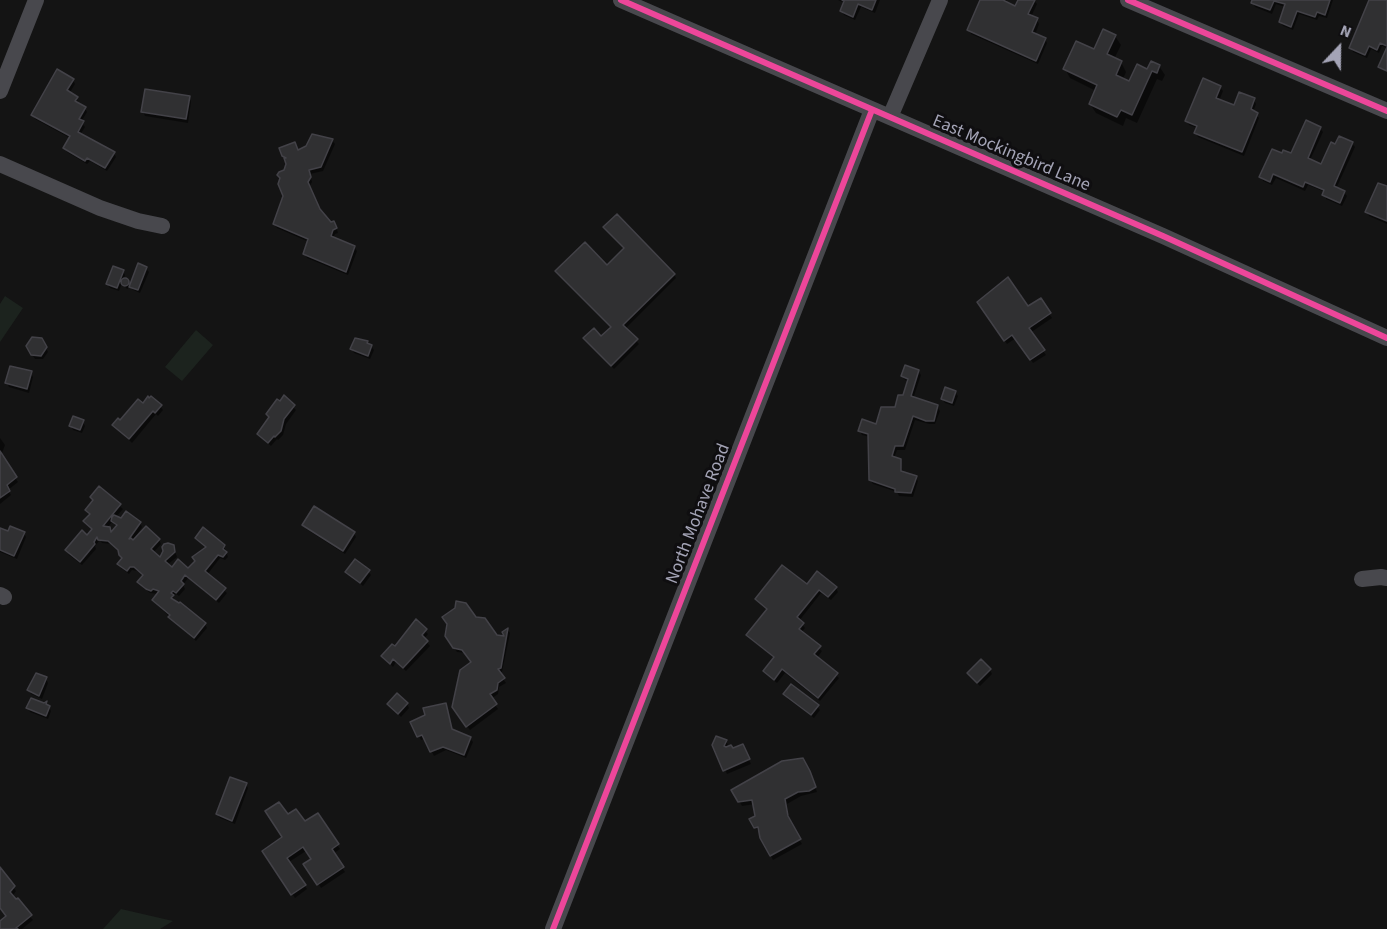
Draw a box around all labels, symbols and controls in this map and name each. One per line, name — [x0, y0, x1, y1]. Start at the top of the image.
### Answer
north arrow — [1309, 18, 1369, 78]
text: N — [1337, 19, 1355, 43]
street label: East Mockingbird Lane — [929, 111, 1093, 197]
street label: North Mohave Road — [662, 441, 736, 587]

